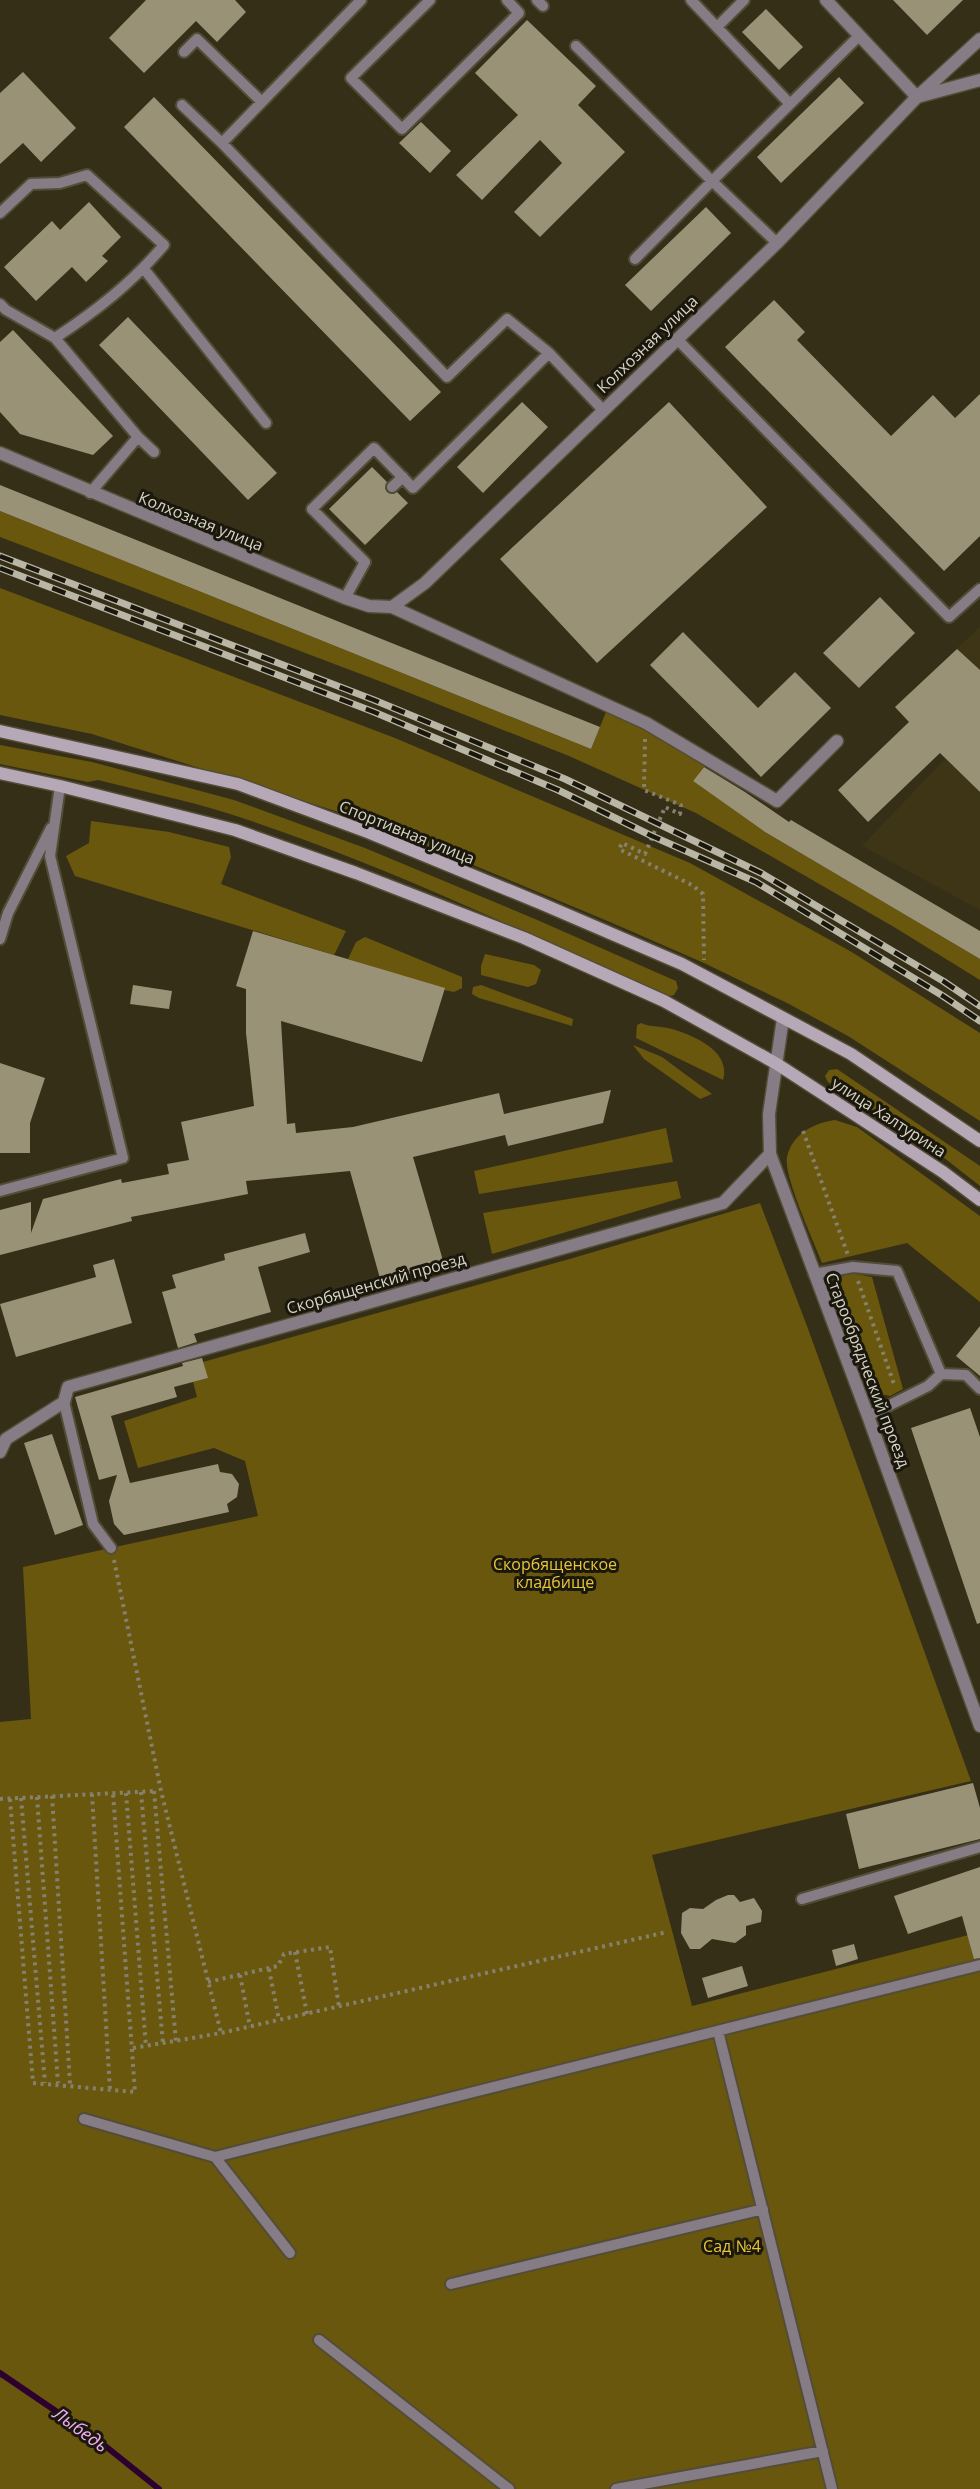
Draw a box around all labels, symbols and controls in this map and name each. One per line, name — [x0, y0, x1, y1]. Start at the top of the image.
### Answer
street label: Колхозная улица — [592, 290, 702, 398]
street label: Колхозная улица — [135, 486, 267, 556]
street label: Спортивная улица — [336, 795, 478, 869]
street label: улица Халтурина — [828, 1072, 950, 1162]
street label: Скорбященский проезд — [284, 1247, 468, 1319]
street label: Старообрядческий проезд — [821, 1269, 915, 1471]
park label: Скорбященское кладбище — [493, 1553, 617, 1593]
park label: Сад №4 — [703, 2235, 761, 2257]
water label: Лыбедь — [48, 2400, 113, 2457]

